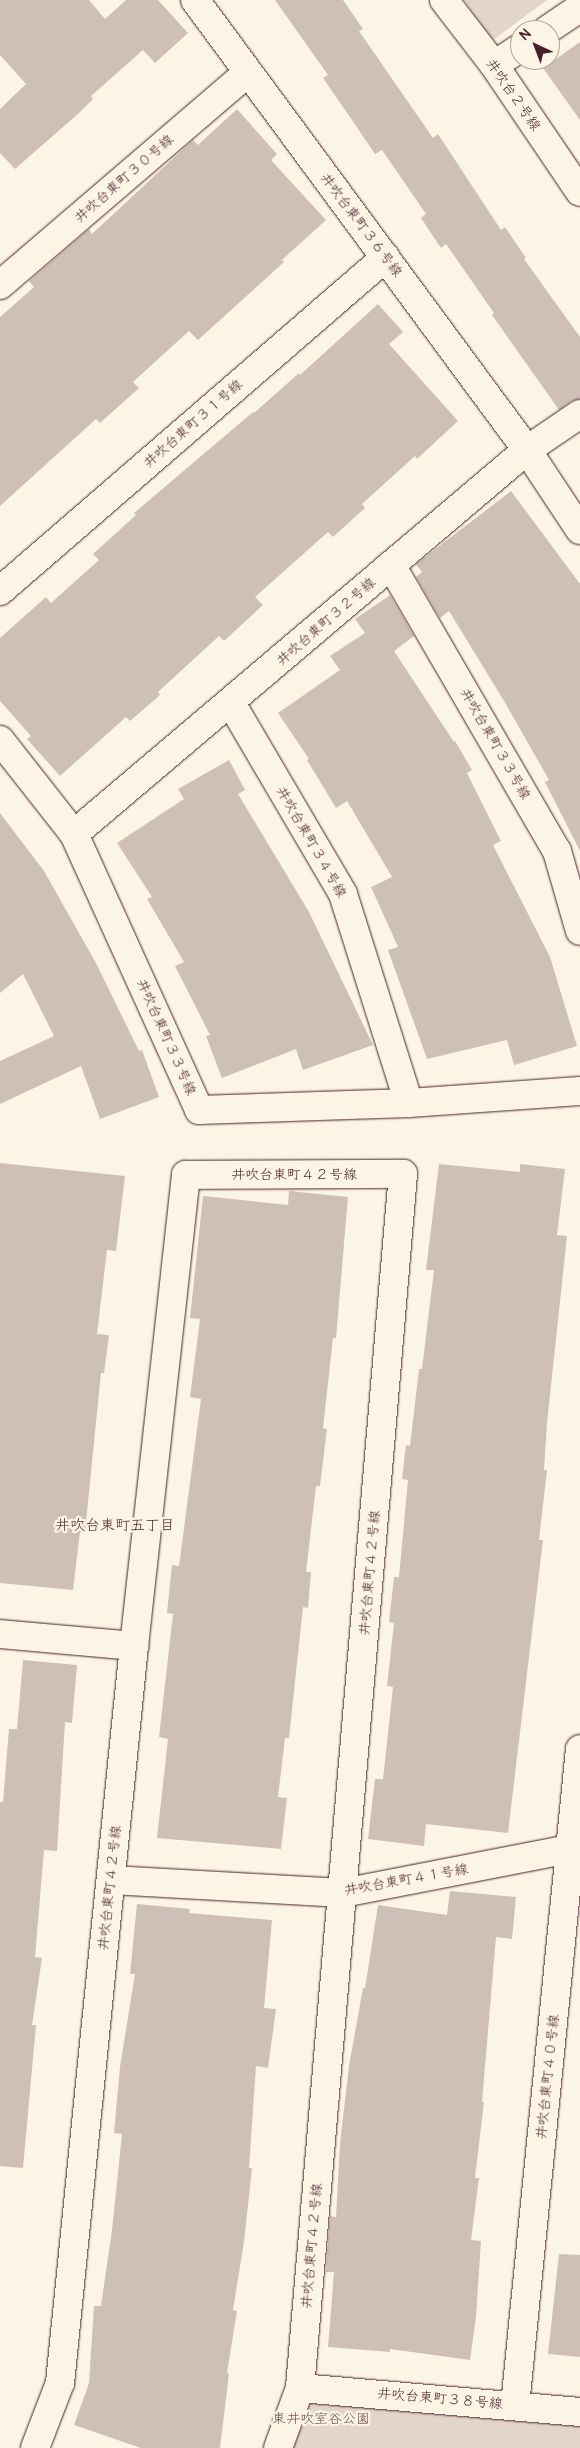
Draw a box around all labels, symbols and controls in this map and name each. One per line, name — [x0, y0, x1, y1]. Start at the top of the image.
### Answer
north arrow — [510, 20, 560, 70]
text: N — [516, 25, 534, 44]
street label: 井吹台２号線 — [482, 56, 544, 134]
street label: 井吹台東町３０号線 — [71, 131, 177, 227]
street label: 井吹台東町３６号線 — [316, 170, 406, 280]
street label: 井吹台東町３１号線 — [140, 376, 246, 472]
street label: 井吹台東町３２号線 — [273, 574, 379, 670]
street label: 井吹台東町３３号線 — [456, 685, 534, 803]
street label: 井吹台東町３４号線 — [272, 783, 350, 901]
street label: 井吹台東町３３号線 — [133, 976, 199, 1098]
street label: 井吹台東町４２号線 — [231, 1167, 357, 1183]
street label: 井吹台東町４２号線 — [356, 1510, 384, 1636]
district label: 井吹台東町五丁目 — [55, 1517, 175, 1535]
street label: 井吹台東町４２号線 — [95, 1824, 125, 1952]
street label: 井吹台東町４１号線 — [342, 1861, 470, 1899]
street label: 井吹台東町４０号線 — [533, 2013, 563, 2141]
street label: 井吹台東町４２号線 — [298, 2183, 326, 2309]
street label: 井吹台東町３８号線 — [377, 2385, 503, 2413]
park label: 東井吹室谷公園 — [272, 2411, 370, 2427]

